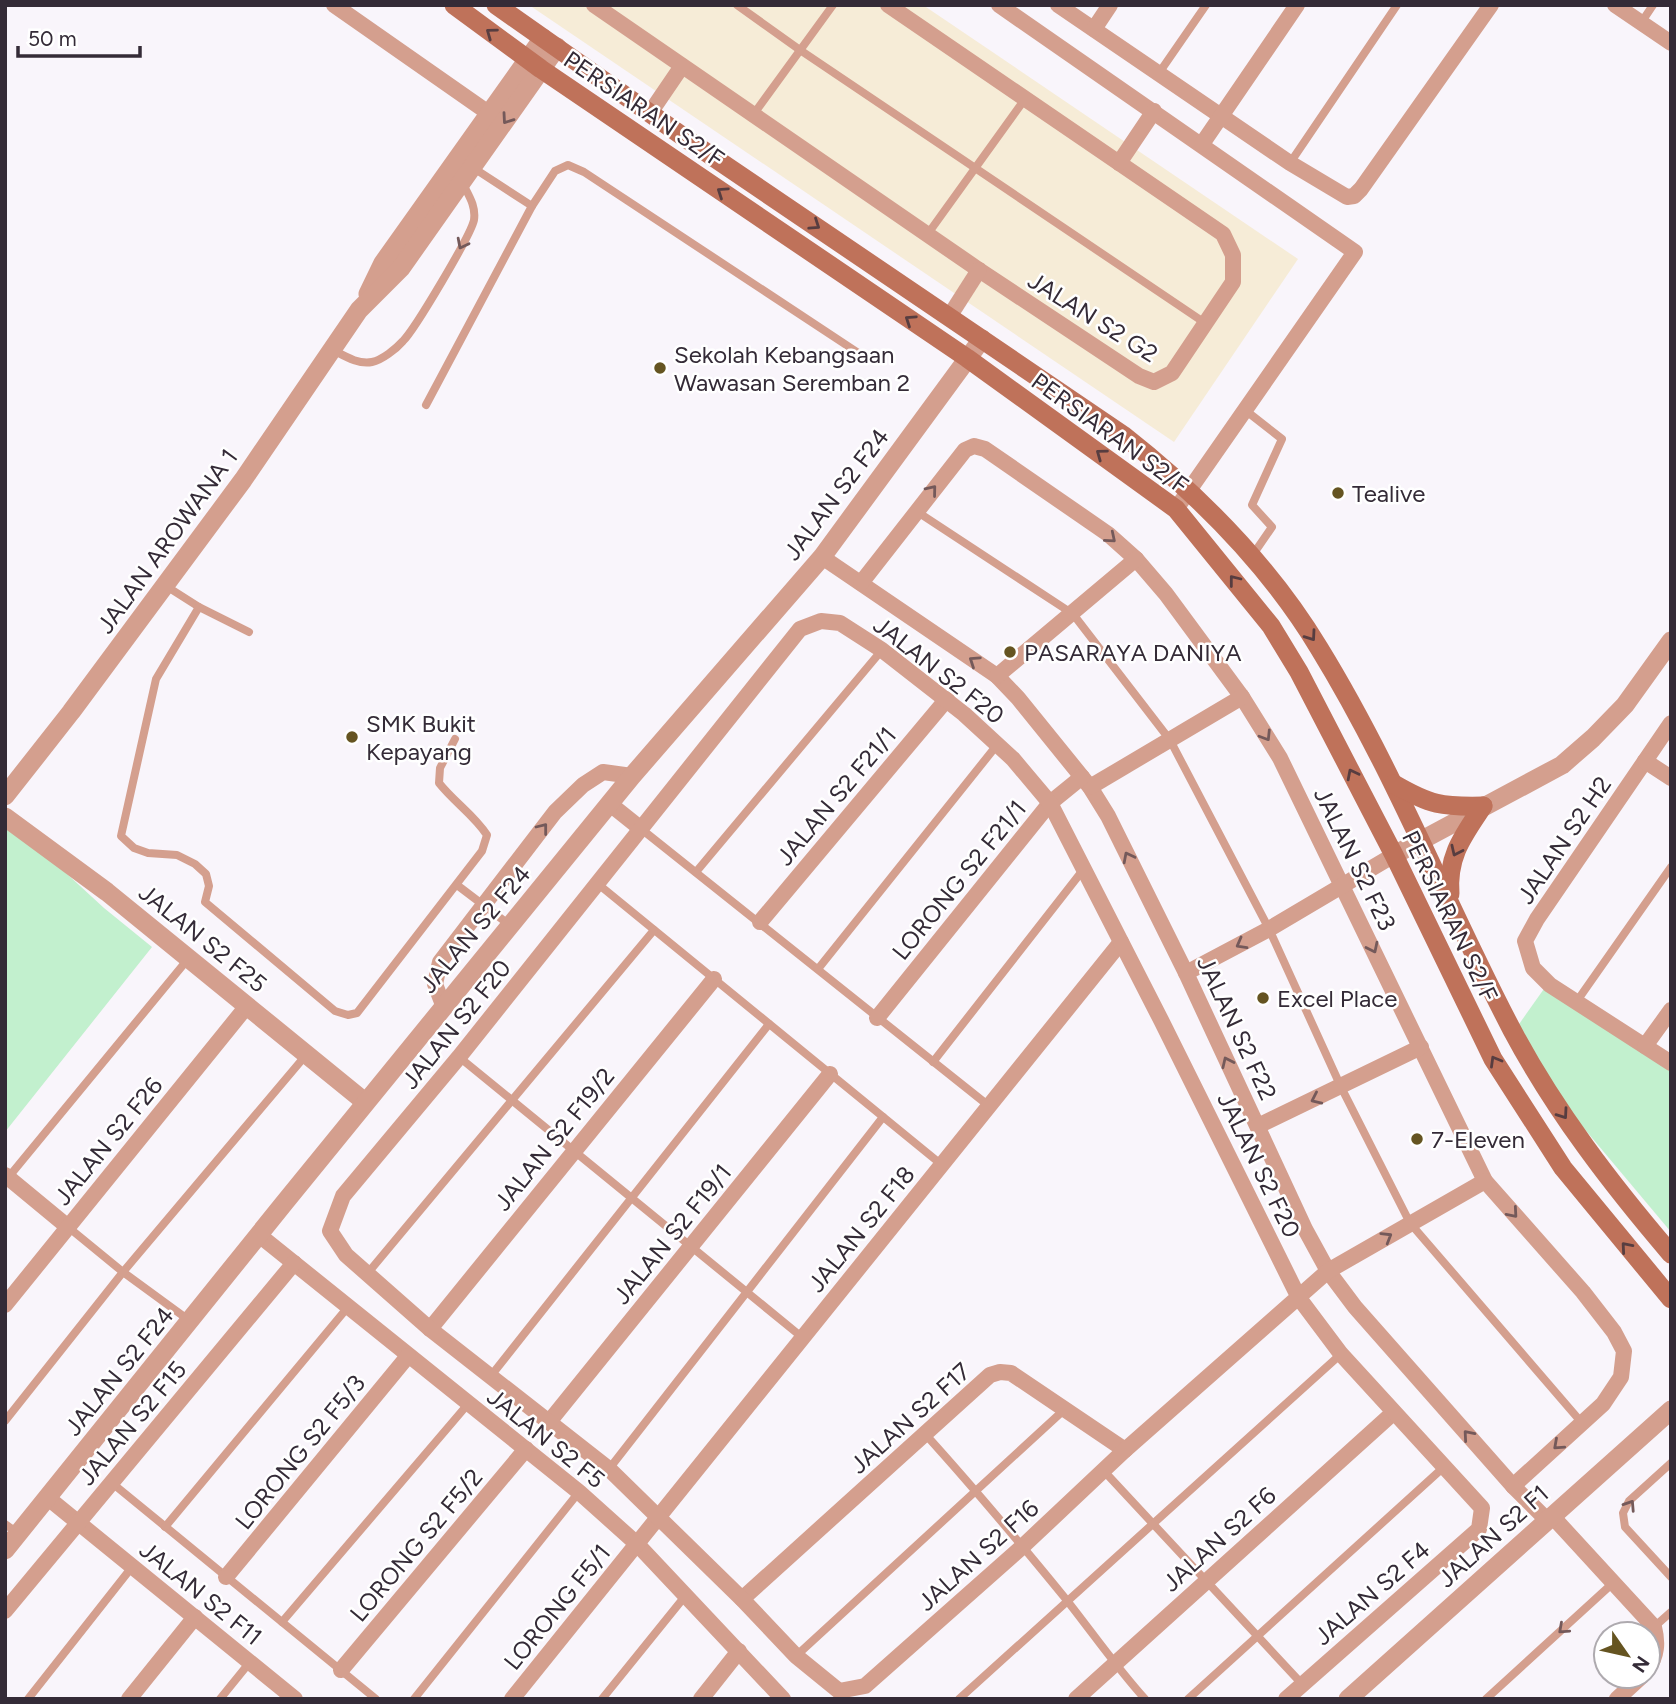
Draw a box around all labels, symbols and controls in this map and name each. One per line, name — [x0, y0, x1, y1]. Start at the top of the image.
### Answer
scale bar — [18, 14, 140, 58]
text: 50 m — [28, 26, 77, 51]
one-way arrow — [487, 28, 499, 41]
street label: PERSIARAN S2/F — [558, 45, 730, 173]
one-way arrow — [503, 111, 515, 124]
one-way arrow — [717, 188, 730, 200]
one-way arrow — [807, 217, 820, 230]
one-way arrow — [457, 237, 471, 249]
street label: JALAN S2 G2 — [1023, 266, 1163, 368]
one-way arrow — [905, 316, 918, 328]
place label: Sekolah Kebangsaan Wawasan Seremban 2 — [674, 340, 910, 397]
marker: Sekolah Kebangsaan Wawasan Seremban 2 — [652, 360, 668, 376]
street label: PERSIARAN S2/F — [1026, 366, 1194, 500]
street label: JALAN S2 F24 — [777, 422, 895, 566]
street label: JALAN AROWANA 1 — [90, 443, 244, 639]
one-way arrow — [1096, 450, 1108, 463]
place label: Tealive — [1352, 479, 1425, 508]
marker: Tealive — [1330, 485, 1346, 501]
one-way arrow — [924, 486, 937, 498]
one-way arrow — [1103, 530, 1116, 542]
one-way arrow — [1230, 575, 1243, 588]
street label: JALAN S2 F20 — [868, 610, 1010, 730]
one-way arrow — [1303, 628, 1315, 641]
place label: PASARAYA DANIYA — [1024, 638, 1242, 667]
marker: PASARAYA DANIYA — [1002, 644, 1018, 660]
one-way arrow — [969, 656, 982, 669]
place label: SMK Bukit Kepayang — [366, 709, 476, 766]
street label: JALAN S2 F21/1 — [770, 721, 902, 871]
one-way arrow — [1258, 728, 1271, 741]
marker: SMK Bukit Kepayang — [344, 729, 360, 745]
one-way arrow — [1347, 769, 1360, 781]
street label: JALAN S2 H2 — [1511, 771, 1617, 909]
street label: JALAN S2 F23 — [1308, 783, 1402, 935]
street label: LORONG S2 F21/1 — [886, 794, 1032, 966]
one-way arrow — [535, 823, 548, 835]
street label: PERSIARAN S2/F — [1396, 826, 1504, 1006]
one-way arrow — [1450, 844, 1464, 856]
one-way arrow — [1123, 852, 1137, 864]
street label: JALAN S2 F24 — [413, 859, 537, 999]
street label: JALAN S2 F25 — [133, 878, 273, 998]
one-way arrow — [1236, 936, 1248, 949]
one-way arrow — [1364, 941, 1378, 953]
street label: JALAN S2 F22 — [1191, 951, 1283, 1105]
street label: JALAN S2 F20 — [395, 954, 517, 1094]
place label: Excel Place — [1277, 984, 1397, 1013]
marker: Excel Place — [1255, 990, 1271, 1006]
one-way arrow — [1491, 1056, 1504, 1069]
one-way arrow — [1221, 1057, 1235, 1069]
street label: JALAN S2 F19/2 — [488, 1062, 620, 1216]
street label: JALAN S2 F26 — [48, 1071, 168, 1211]
street label: JALAN S2 F20 — [1211, 1088, 1307, 1242]
one-way arrow — [1311, 1091, 1323, 1105]
one-way arrow — [1555, 1106, 1567, 1119]
place label: 7-Eleven — [1431, 1125, 1525, 1154]
marker: 7-Eleven — [1409, 1131, 1425, 1147]
street label: JALAN S2 F19/1 — [607, 1158, 737, 1310]
street label: JALAN S2 F18 — [801, 1160, 921, 1298]
one-way arrow — [1505, 1204, 1517, 1217]
one-way arrow — [1379, 1232, 1392, 1245]
one-way arrow — [1622, 1242, 1634, 1255]
street label: JALAN S2 F24 — [58, 1301, 180, 1441]
street label: JALAN S2 F15 — [72, 1355, 192, 1491]
street label: JALAN S2 F17 — [844, 1356, 976, 1480]
street label: LORONG S2 F5/3 — [229, 1369, 371, 1535]
street label: JALAN S2 F5 — [481, 1382, 611, 1494]
one-way arrow — [1464, 1430, 1476, 1443]
one-way arrow — [1553, 1437, 1566, 1449]
street label: LORONG S2 F5/2 — [344, 1463, 488, 1627]
street label: JALAN S2 F1 — [1432, 1479, 1554, 1593]
street label: JALAN S2 F6 — [1156, 1481, 1282, 1597]
street label: JALAN S2 F16 — [912, 1493, 1044, 1617]
one-way arrow — [1621, 1500, 1634, 1513]
street label: JALAN S2 F11 — [134, 1535, 268, 1651]
street label: JALAN S2 F4 — [1308, 1535, 1436, 1651]
street label: LORONG F5/1 — [498, 1538, 616, 1676]
north arrow — [1592, 1620, 1662, 1690]
one-way arrow — [1558, 1621, 1571, 1633]
text: N — [1627, 1652, 1654, 1677]

